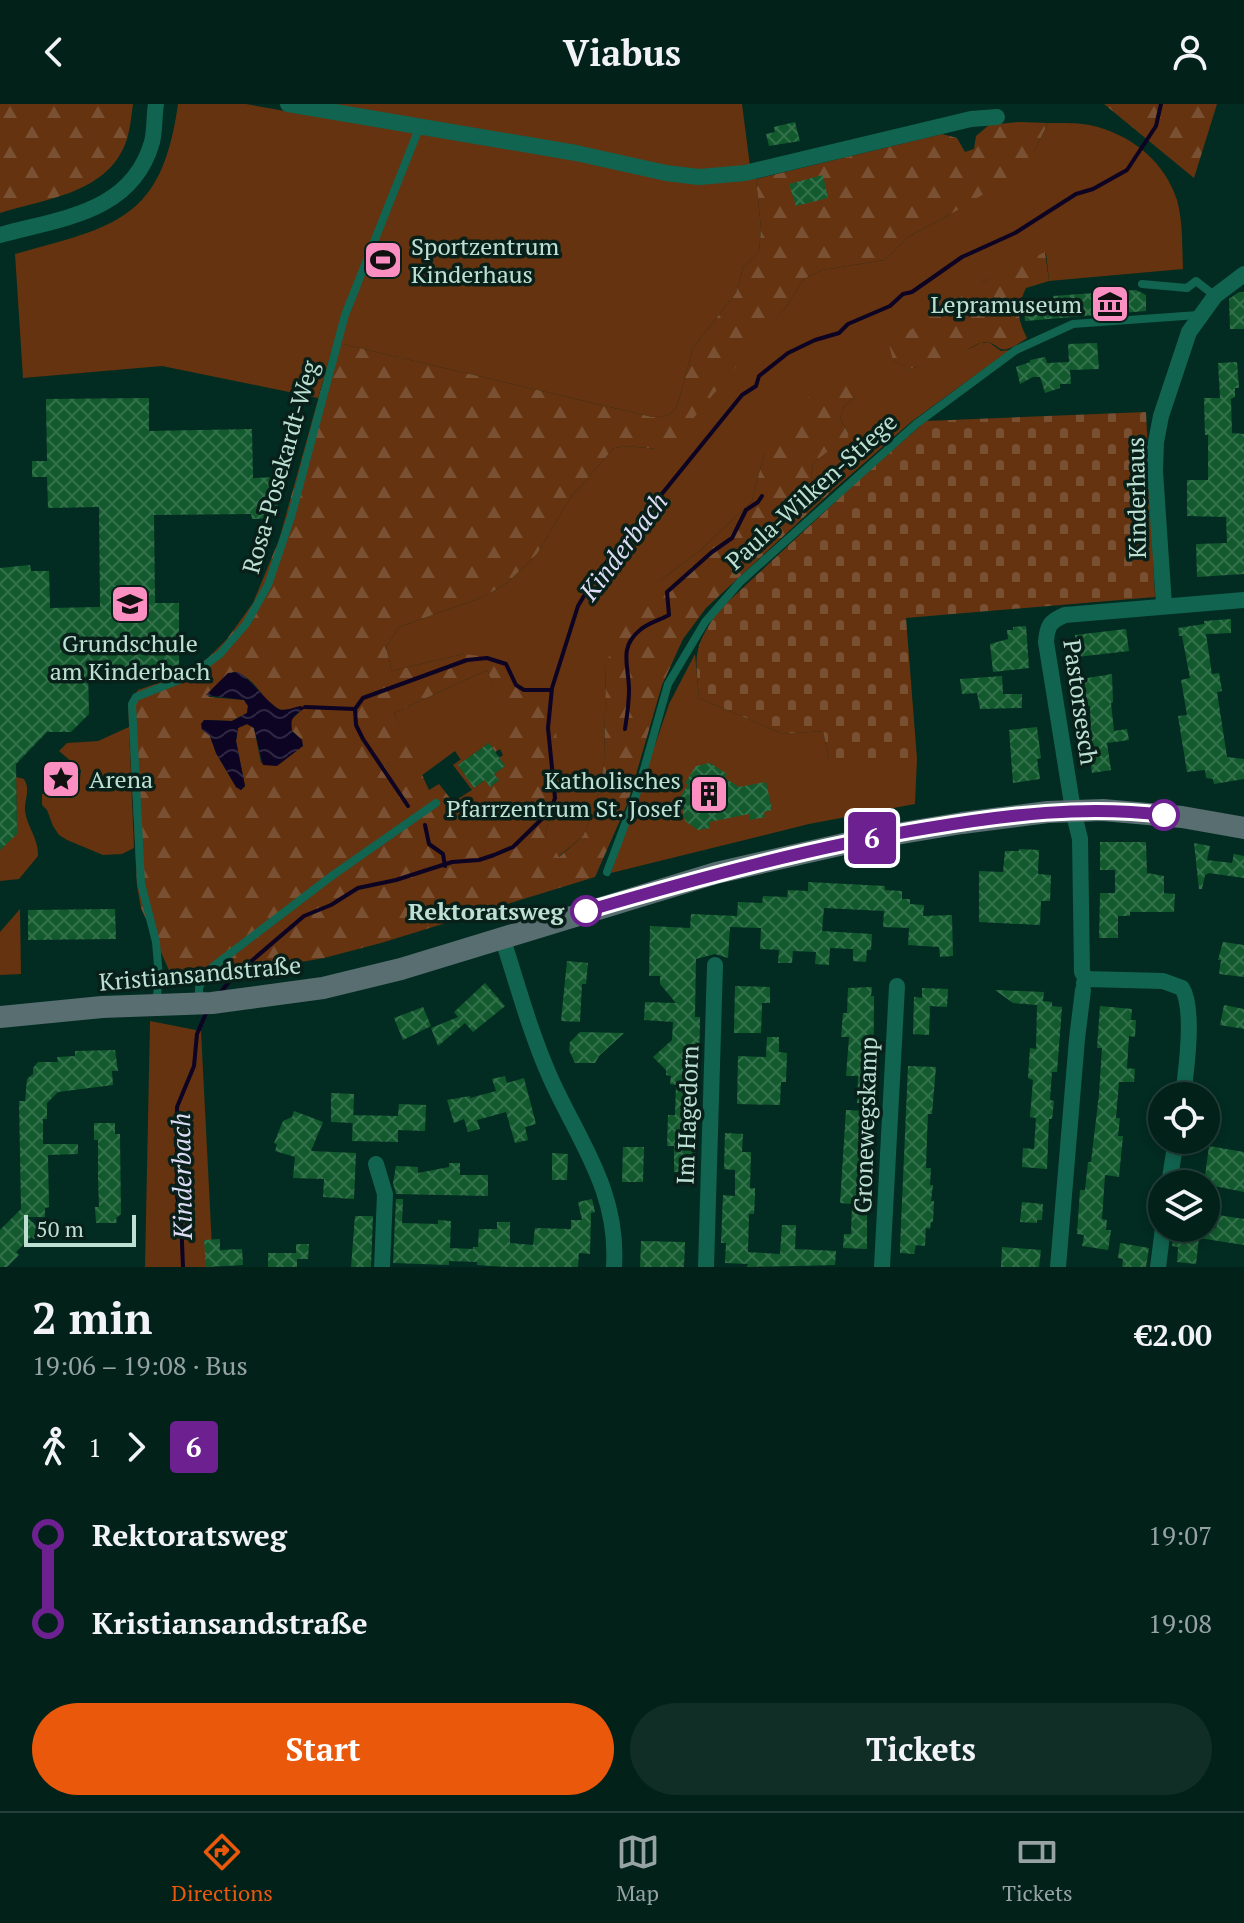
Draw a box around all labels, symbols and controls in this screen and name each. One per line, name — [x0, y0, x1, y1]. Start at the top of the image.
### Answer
text: Viabus — [563, 29, 681, 76]
icon: back — [32, 30, 76, 74]
icon: person — [1168, 30, 1212, 74]
place label: Sportzentrum Kinderhaus — [411, 230, 559, 290]
sports icon: Sportzentrum Kinderhaus — [362, 239, 404, 281]
museum icon: Lepramuseum — [1089, 283, 1131, 325]
place label: Lepramuseum — [930, 288, 1082, 320]
street label: Rosa-Posekardt-Weg — [234, 357, 326, 577]
street label: Paula-Wilken-Stiege — [719, 406, 903, 576]
street label: Kinderhaus — [1119, 437, 1153, 559]
water label: Kinderbach — [571, 485, 675, 608]
school or university icon: Grundschule am Kinderbach — [109, 583, 151, 625]
place label: Grundschule am Kinderbach — [50, 627, 210, 687]
street label: Pastorsesch — [1056, 637, 1106, 767]
place icon: Arena — [40, 758, 82, 800]
place label: Arena — [89, 763, 153, 795]
place label: Katholisches Pfarrzentrum St. Josef — [446, 764, 683, 824]
building icon: Katholisches Pfarrzentrum St. Josef — [688, 773, 730, 815]
unlabelled marker — [1149, 800, 1179, 830]
line badge: 6 — [846, 812, 898, 864]
text: 6 — [864, 819, 880, 856]
place label: Rektoratsweg — [408, 895, 564, 927]
marker: Rektoratsweg — [571, 896, 601, 926]
street label: Kristiansandstraße — [98, 948, 302, 998]
street label: Gronewegskamp — [846, 1036, 884, 1214]
street label: Im Hagedorn — [669, 1045, 705, 1185]
map controls — [1148, 1082, 1220, 1242]
button: locate — [1148, 1082, 1220, 1154]
water label: Kinderbach — [163, 1112, 199, 1241]
button: layers — [1148, 1170, 1220, 1242]
scale bar — [24, 1211, 136, 1247]
text: 50 m — [36, 1214, 84, 1243]
text: 2 min — [32, 1288, 152, 1347]
text: €2.00 — [1135, 1315, 1212, 1355]
text: 19:06 – 19:08 · Bus — [32, 1348, 248, 1382]
icon: walk — [32, 1425, 76, 1469]
icon: forward — [114, 1425, 158, 1469]
text: 6 — [186, 1428, 202, 1465]
text: 1 — [88, 1430, 102, 1464]
text: Rektoratsweg — [92, 1515, 287, 1555]
text: 19:07 — [1148, 1518, 1212, 1552]
text: Kristiansandstraße — [92, 1603, 368, 1643]
text: 19:08 — [1148, 1606, 1212, 1640]
button: Start — [32, 1703, 614, 1795]
button: Tickets — [630, 1703, 1212, 1795]
tab: Directions — [171, 1830, 273, 1907]
tab: Map — [616, 1830, 660, 1907]
tab: Tickets — [1002, 1830, 1073, 1907]

